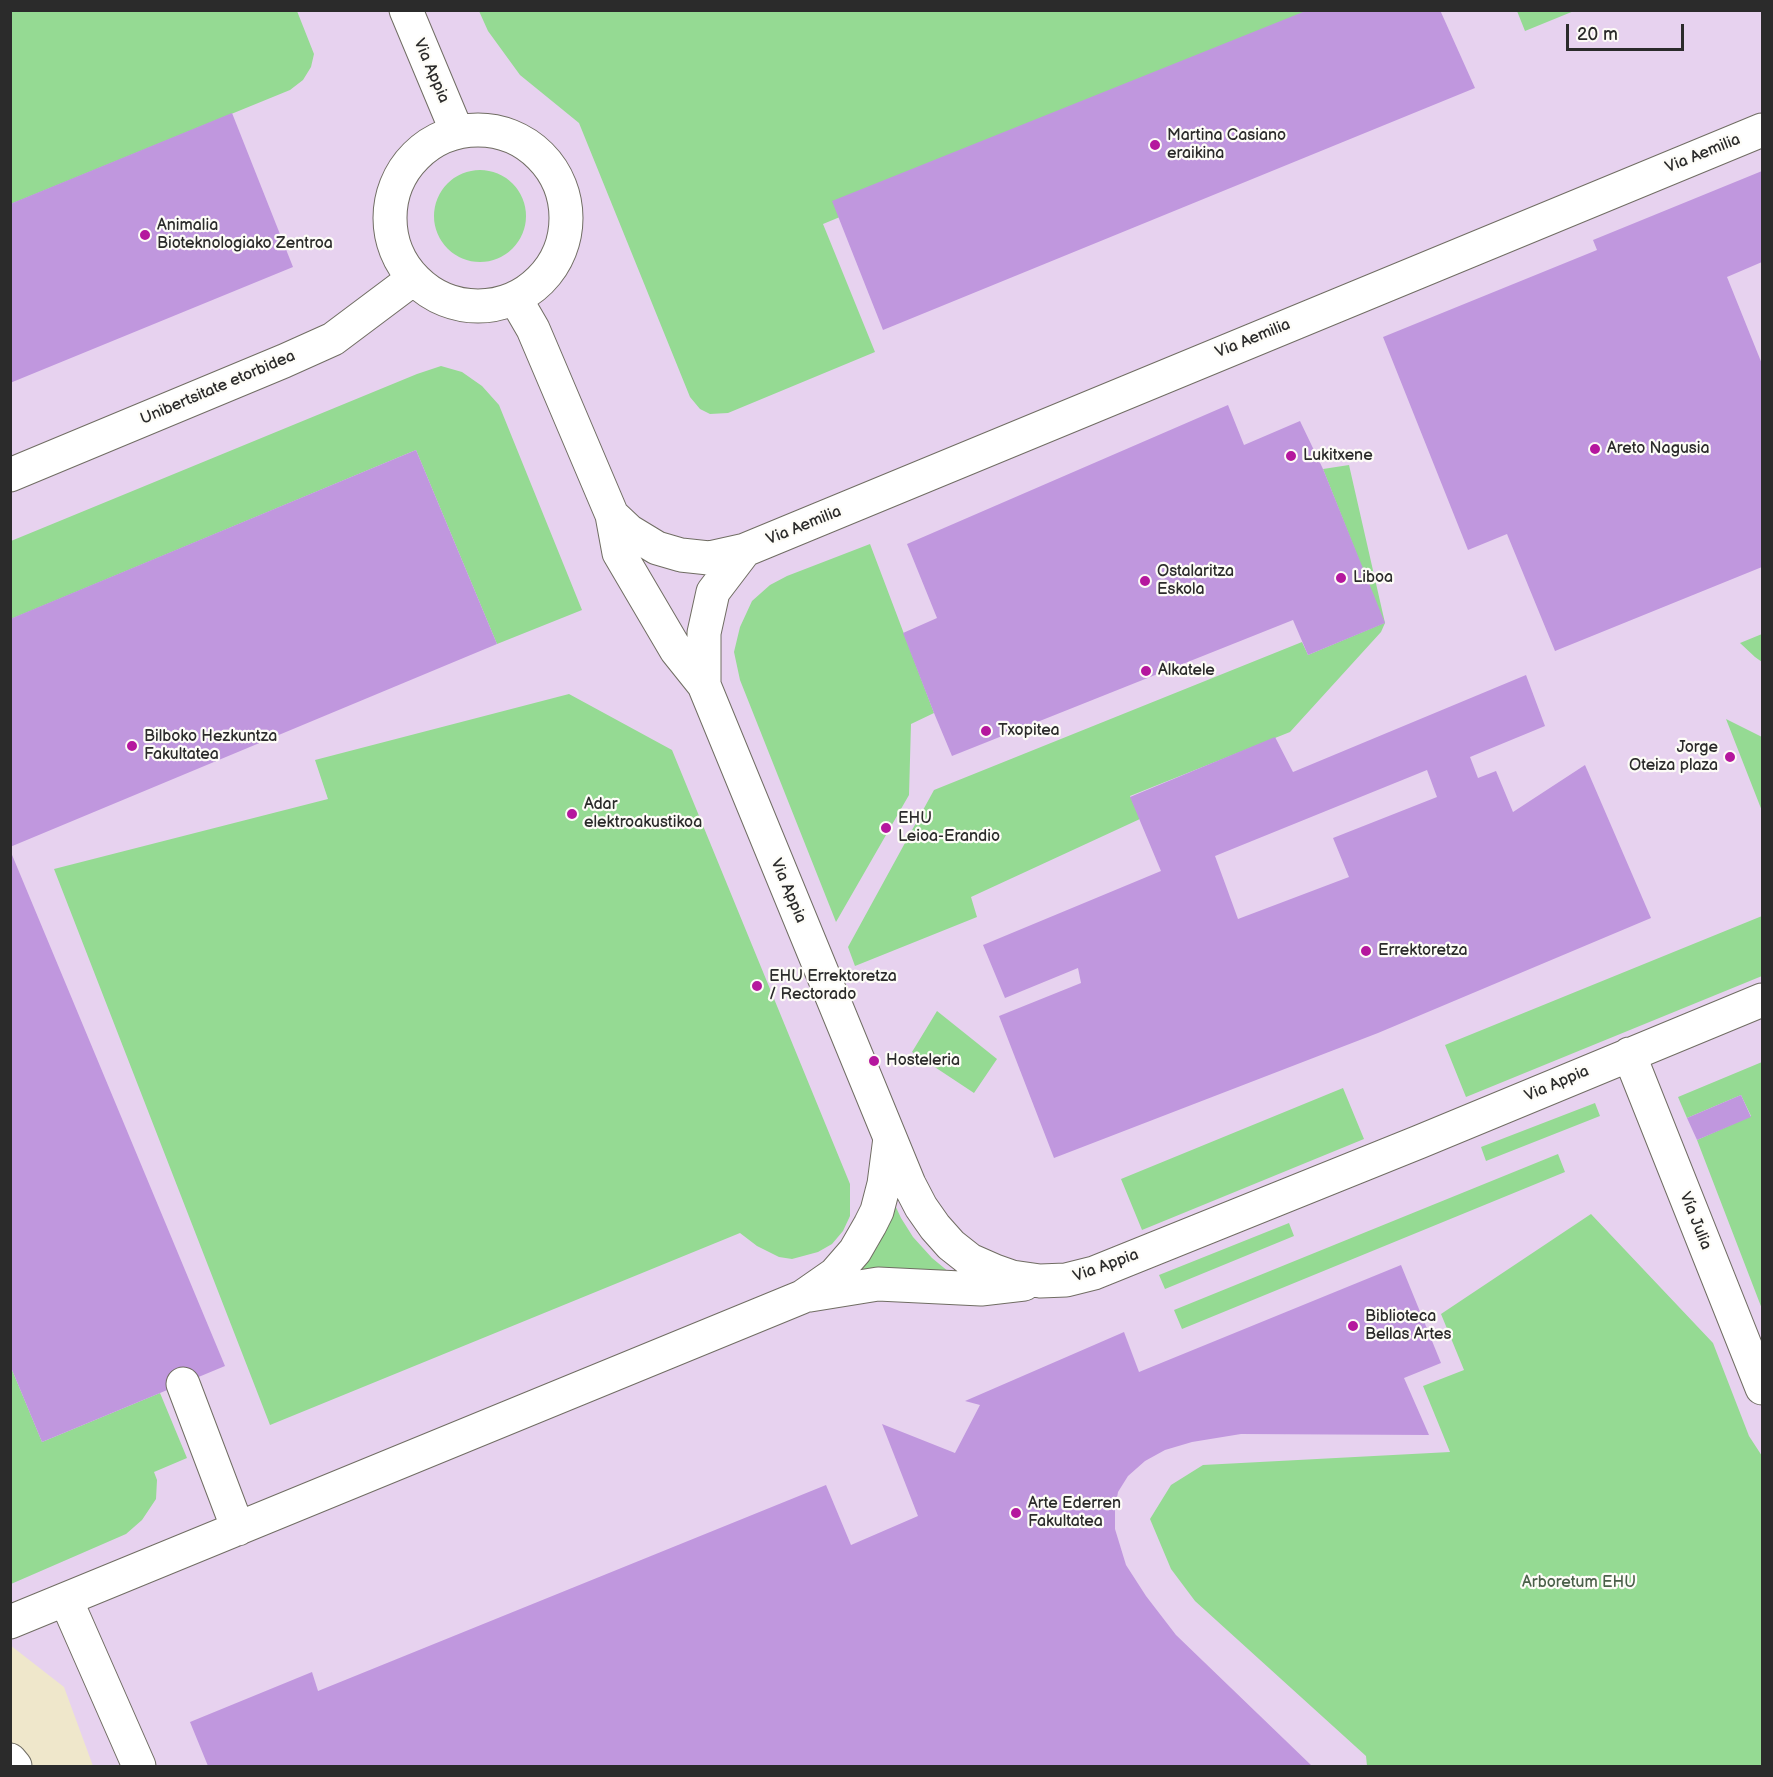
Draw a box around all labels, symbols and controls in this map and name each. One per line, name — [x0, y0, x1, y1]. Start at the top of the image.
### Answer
scale bar — [1569, 12, 1688, 50]
text: 20 m — [1577, 24, 1618, 45]
street label: Via Appia — [409, 36, 453, 106]
place label: Martina Casiano eraikina — [1167, 126, 1286, 164]
street label: Via Aemilia — [1663, 130, 1743, 178]
marker: Martina Casiano eraikina — [1148, 138, 1162, 152]
place label: Animalia Bioteknologiako Zentroa — [157, 216, 333, 254]
marker: Animalia Bioteknologiako Zentroa — [138, 228, 152, 242]
street label: Via Aemilia — [1213, 315, 1293, 363]
street label: Unibertsitate etorbidea — [138, 347, 298, 429]
place label: Areto Nagusia — [1607, 439, 1710, 459]
marker: Areto Nagusia — [1588, 442, 1602, 456]
place label: Lukitxene — [1303, 446, 1373, 466]
marker: Lukitxene — [1284, 449, 1298, 463]
street label: Via Aemilia — [764, 502, 844, 550]
place label: Ostalaritza Eskola — [1157, 562, 1234, 600]
place label: Liboa — [1353, 568, 1393, 588]
marker: Liboa — [1334, 571, 1348, 585]
marker: Ostalaritza Eskola — [1138, 574, 1152, 588]
place label: Alkatele — [1158, 661, 1215, 681]
marker: Alkatele — [1139, 664, 1153, 678]
place label: Txopitea — [998, 721, 1060, 741]
marker: Txopitea — [979, 724, 993, 738]
place label: Bilboko Hezkuntza Fakultatea — [144, 727, 277, 765]
place label: Jorge Oteiza plaza — [1629, 738, 1718, 776]
marker: Bilboko Hezkuntza Fakultatea — [125, 739, 139, 753]
marker: Jorge Oteiza plaza — [1723, 750, 1737, 764]
place label: Adar elektroakustikoa — [584, 795, 702, 833]
marker: Adar elektroakustikoa — [565, 807, 579, 821]
place label: EHU Leioa-Erandio — [898, 809, 1000, 847]
marker: EHU Leioa-Erandio — [879, 821, 893, 835]
street label: Via Appia — [766, 856, 810, 926]
place label: Errektoretza — [1378, 941, 1467, 961]
marker: Errektoretza — [1359, 944, 1373, 958]
place label: EHU Errektoretza / Rectorado — [769, 967, 897, 1005]
marker: EHU Errektoretza / Rectorado — [750, 979, 764, 993]
place label: Hosteleria — [886, 1051, 960, 1071]
marker: Hosteleria — [867, 1054, 881, 1068]
street label: Via Appia — [1522, 1062, 1592, 1106]
street label: Vía Julia — [1675, 1189, 1715, 1253]
street label: Via Appia — [1071, 1245, 1141, 1287]
place label: Biblioteca Bellas Artes — [1365, 1307, 1451, 1345]
marker: Biblioteca Bellas Artes — [1346, 1319, 1360, 1333]
place label: Arte Ederren Fakultatea — [1028, 1494, 1121, 1532]
marker: Arte Ederren Fakultatea — [1009, 1506, 1023, 1520]
park label: Arboretum EHU — [1522, 1573, 1636, 1593]

